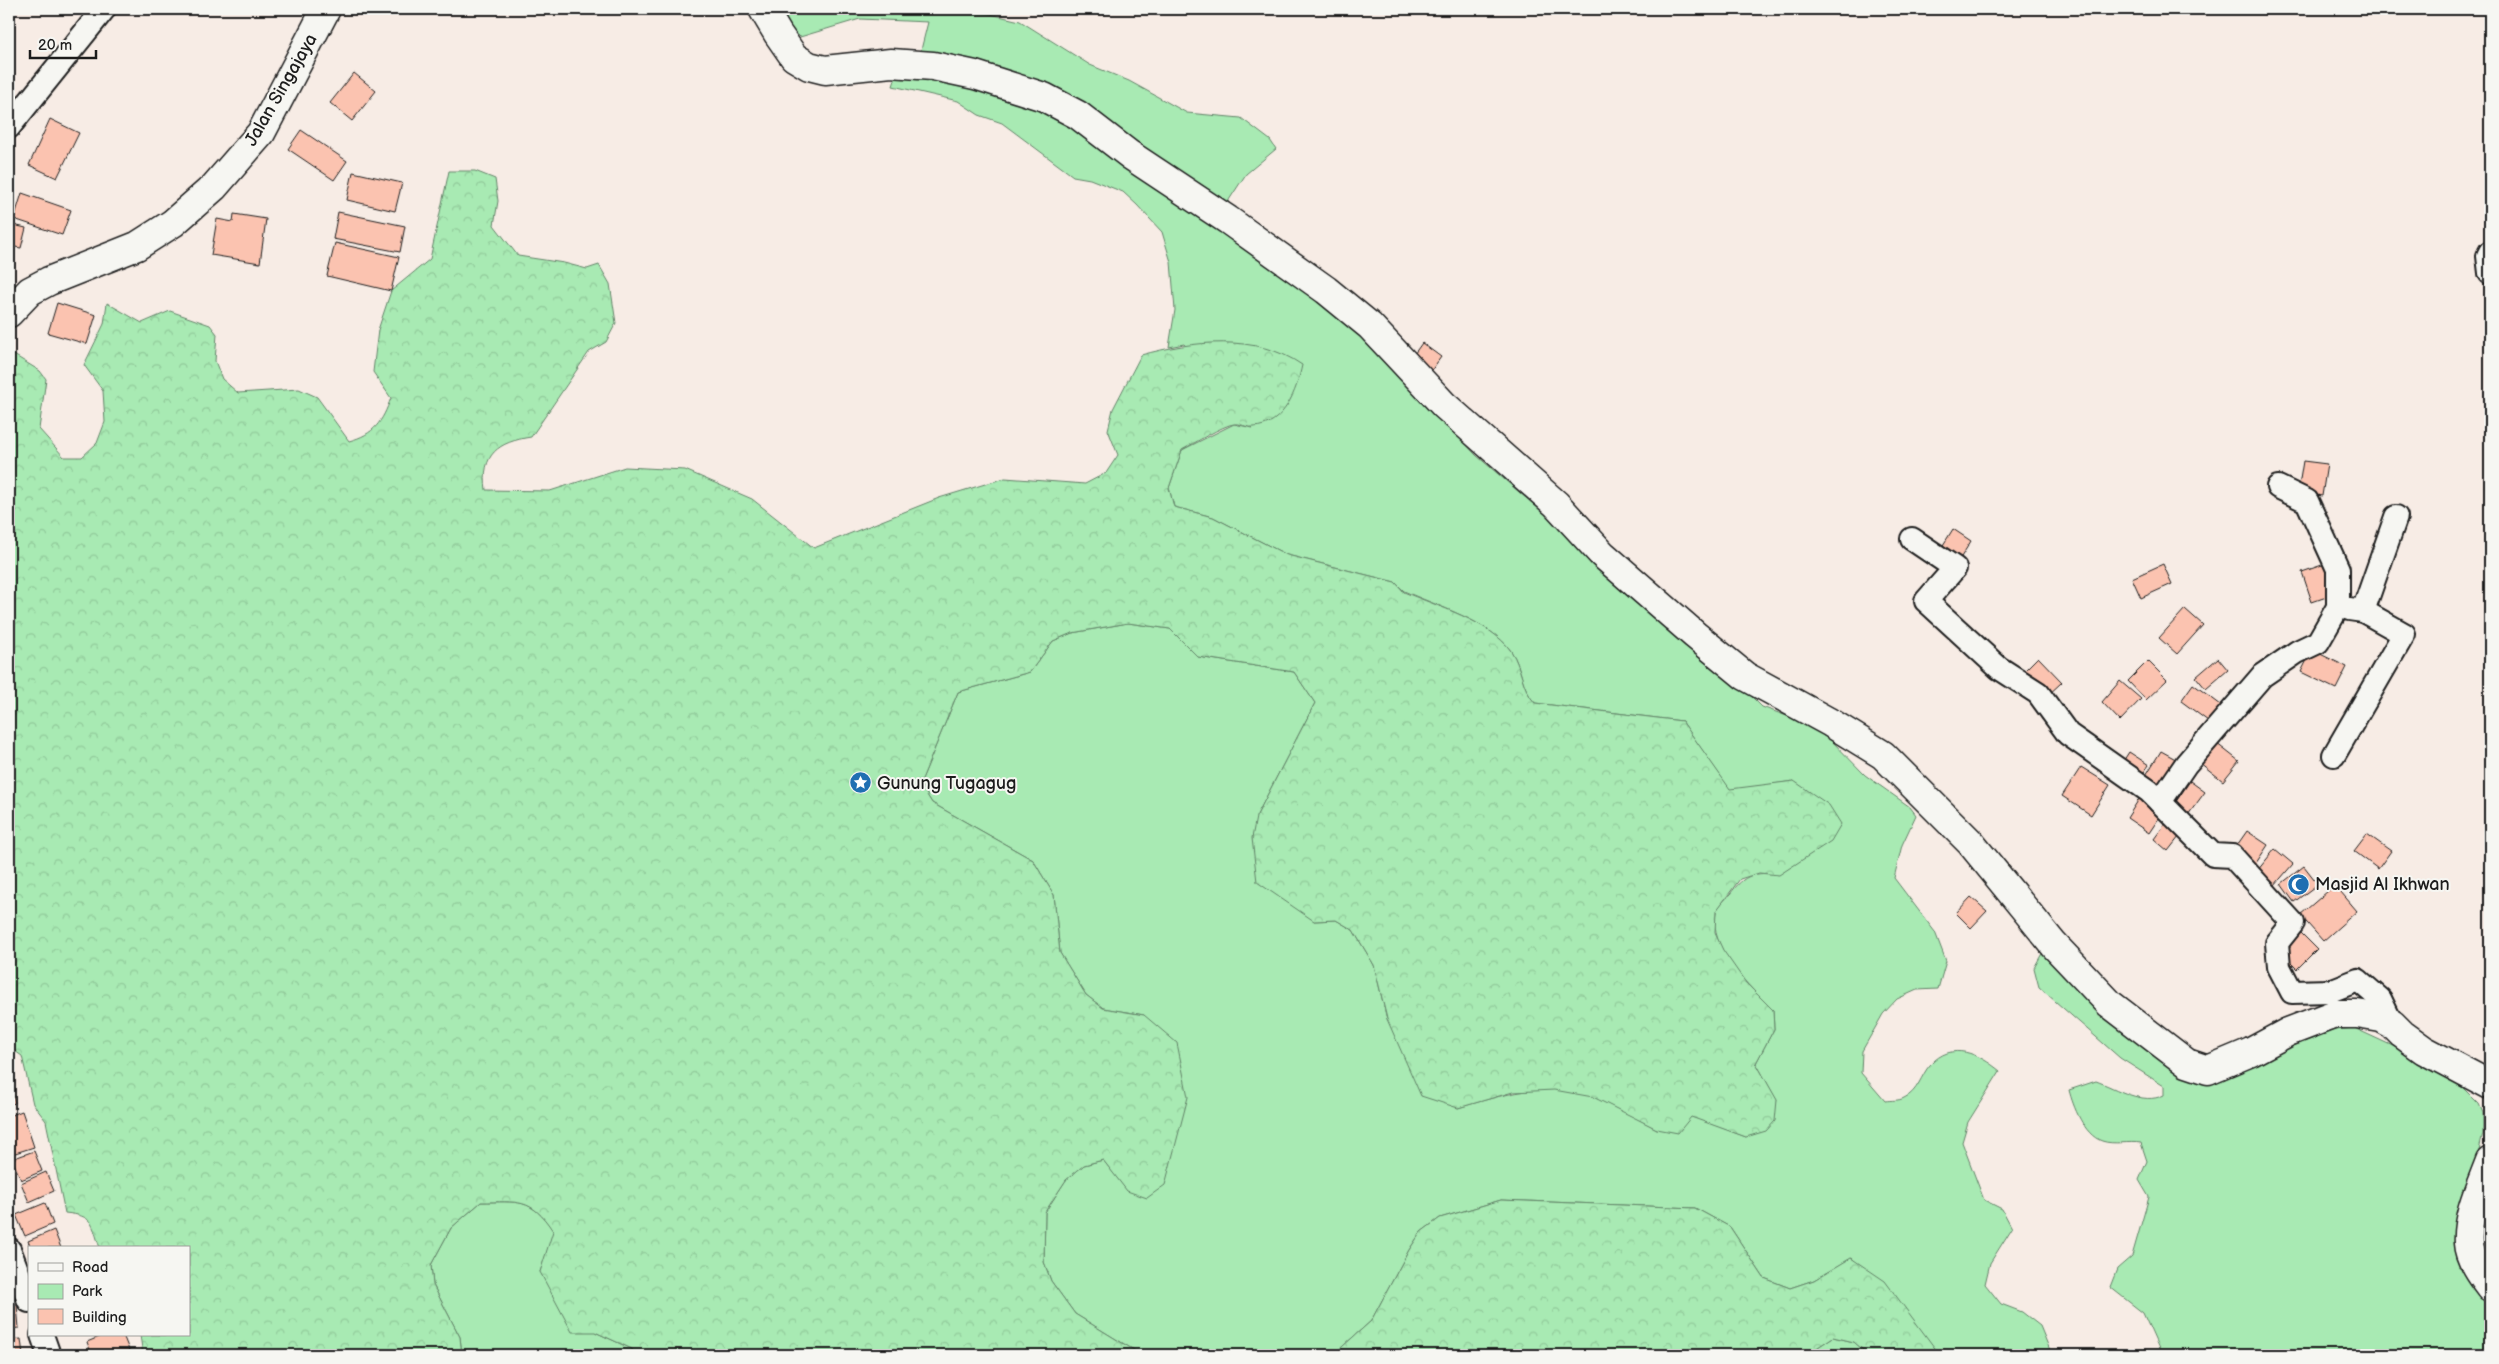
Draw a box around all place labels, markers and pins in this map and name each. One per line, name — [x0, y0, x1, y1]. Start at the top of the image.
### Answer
place icon: Gunung Tugagug — [849, 771, 873, 795]
place label: Gunung Tugagug — [877, 773, 1016, 794]
mosque icon: Masjid Al Ikhwan — [2287, 872, 2311, 896]
place label: Masjid Al Ikhwan — [2315, 874, 2450, 895]

